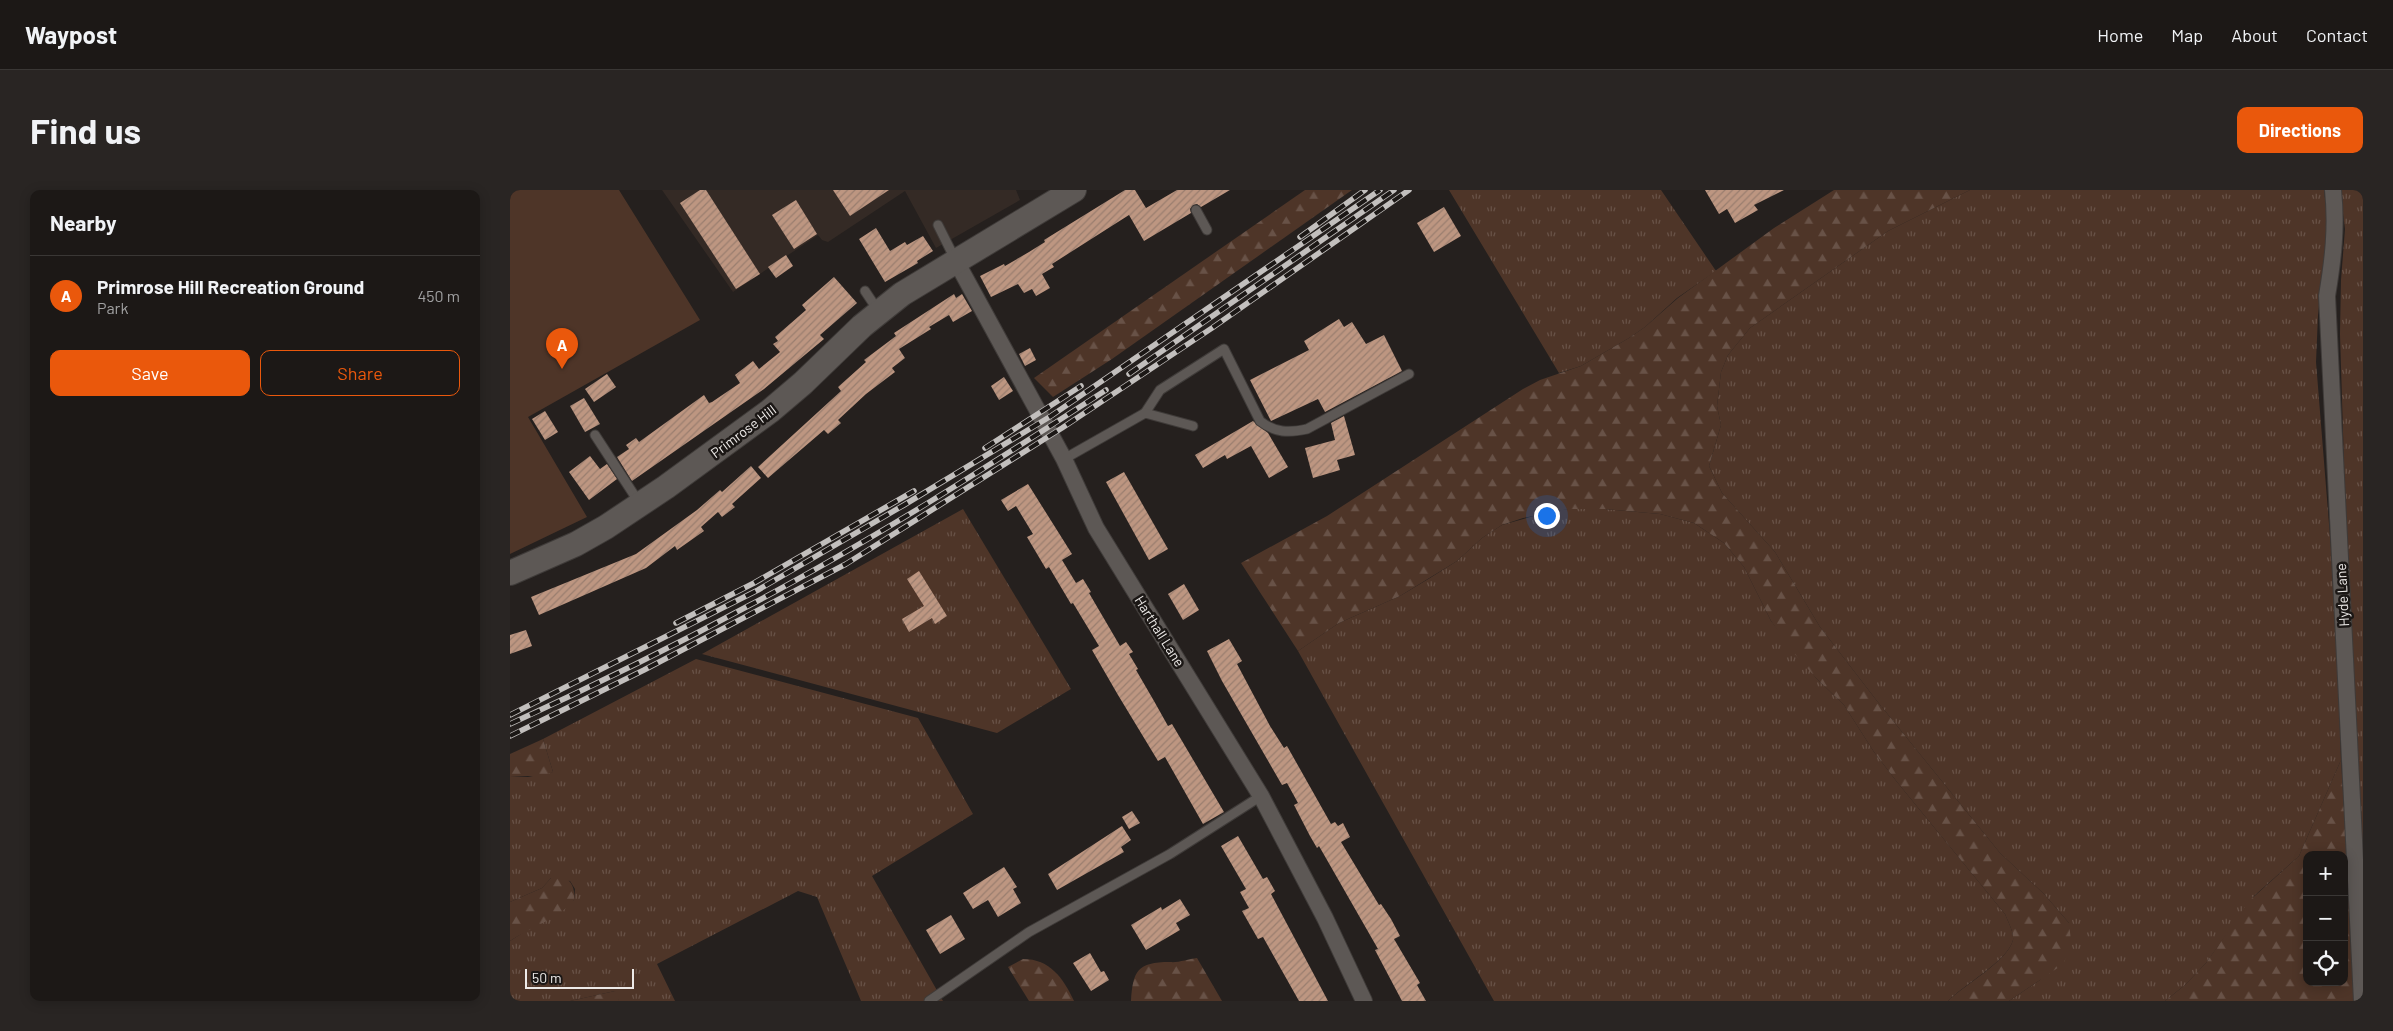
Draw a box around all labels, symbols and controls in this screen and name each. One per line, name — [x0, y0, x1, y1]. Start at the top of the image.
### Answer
text: Waypost — [25, 20, 117, 49]
text: Home — [2097, 24, 2143, 46]
text: Map — [2171, 24, 2203, 46]
text: About — [2231, 24, 2278, 46]
text: Contact — [2306, 24, 2368, 46]
button: Directions — [2237, 107, 2363, 153]
text: Find us — [30, 109, 141, 151]
text: Nearby — [50, 210, 116, 235]
text: Primrose Hill Recreation Ground — [97, 275, 364, 298]
text: A — [61, 286, 71, 305]
text: 450 m — [417, 286, 460, 305]
text: Park — [97, 298, 128, 317]
pin: A — [546, 328, 578, 369]
button: Save — [50, 350, 250, 396]
button: Share — [260, 350, 460, 396]
street label: Primrose Hill — [707, 401, 779, 461]
your location — [1534, 503, 1560, 529]
street label: Hyde Lane — [2332, 563, 2352, 627]
street label: Harthall Lane — [1131, 592, 1189, 670]
map controls — [2303, 851, 2348, 986]
button: + — [2303, 851, 2348, 896]
button: − — [2303, 896, 2348, 941]
button: locate — [2303, 941, 2348, 986]
scale bar — [525, 966, 634, 989]
text: 50 m — [532, 969, 561, 986]

